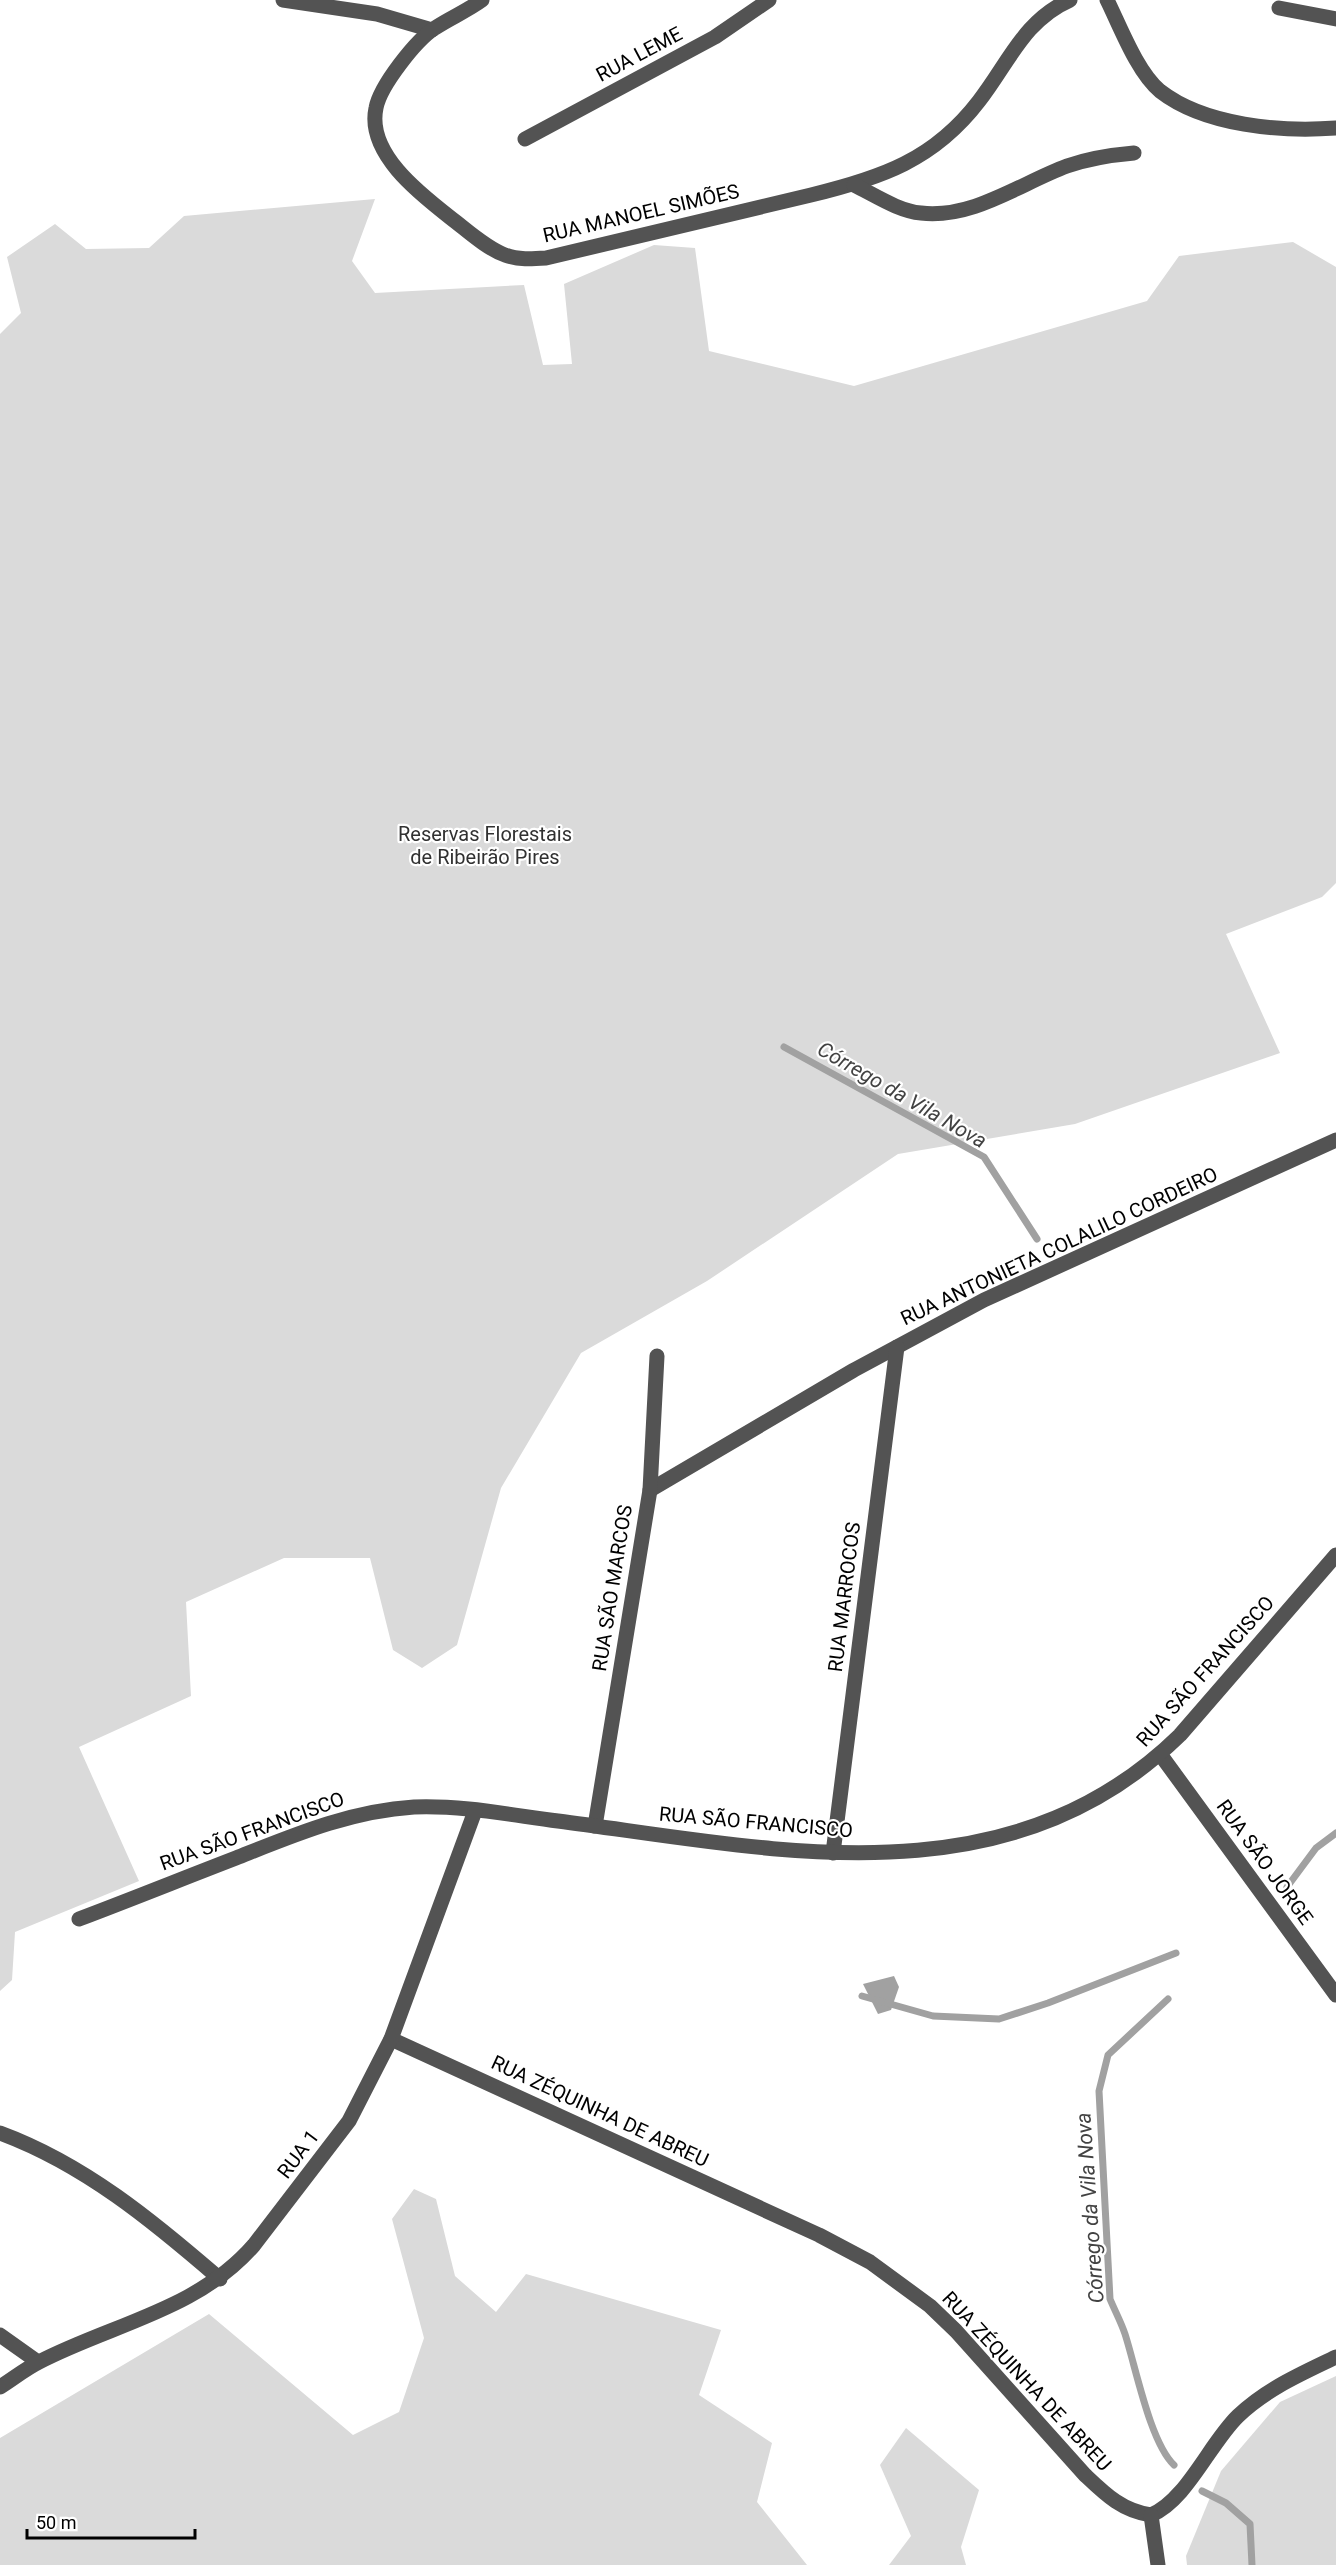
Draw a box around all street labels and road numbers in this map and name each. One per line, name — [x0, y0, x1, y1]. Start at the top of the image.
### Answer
street label: RUA LEME — [592, 21, 686, 87]
street label: RUA MANOEL SIMÕES — [541, 179, 742, 247]
street label: RUA ANTONIETA COLALILO CORDEIRO — [897, 1162, 1221, 1330]
street label: RUA SÃO MARCOS — [587, 1503, 637, 1673]
street label: RUA MARROCOS — [823, 1521, 865, 1673]
street label: RUA SÃO FRANCISCO — [1131, 1591, 1279, 1751]
street label: RUA SÃO FRANCISCO — [157, 1786, 347, 1876]
street label: RUA SÃO JORGE — [1212, 1795, 1318, 1929]
street label: RUA SÃO FRANCISCO — [658, 1802, 854, 1842]
street label: RUA ZÉQUINHA DE ABREU — [488, 2050, 712, 2172]
street label: RUA 1 — [272, 2125, 324, 2183]
street label: RUA ZÉQUINHA DE ABREU — [937, 2286, 1117, 2476]

